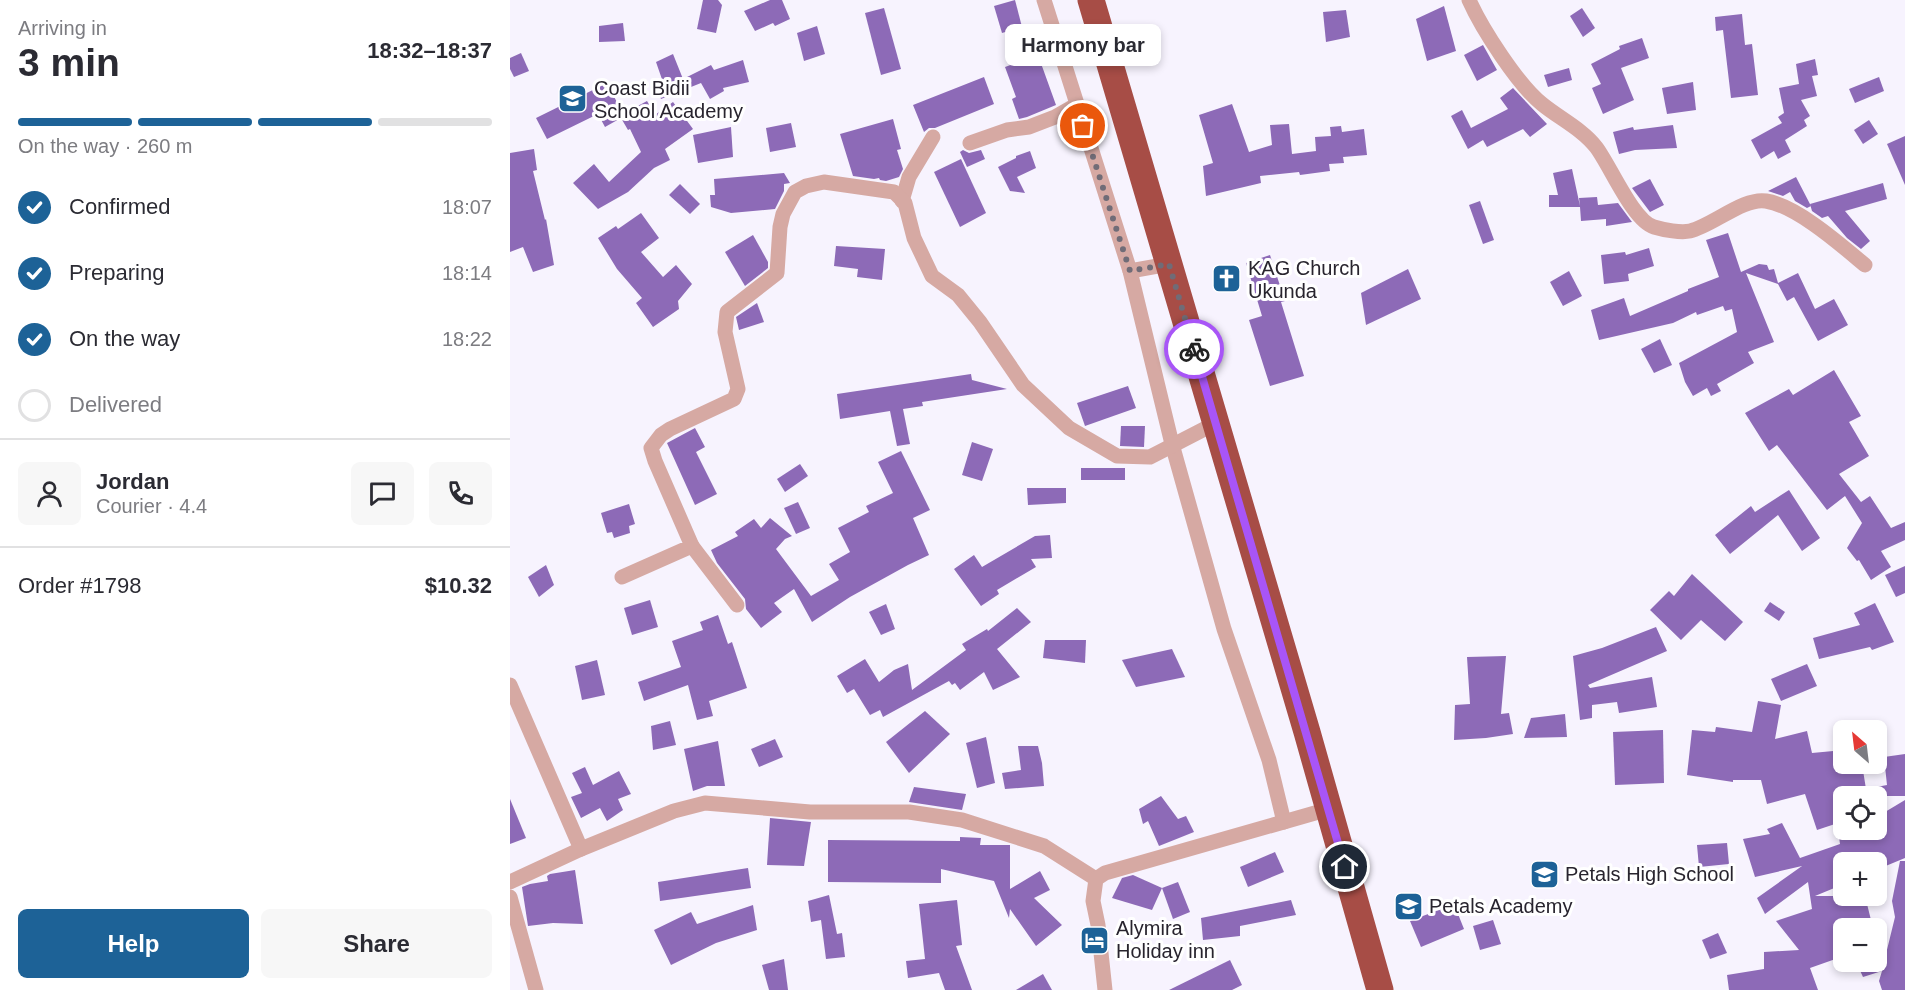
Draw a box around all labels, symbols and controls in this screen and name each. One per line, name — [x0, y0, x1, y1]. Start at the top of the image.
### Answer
text: Arriving in — [18, 17, 107, 39]
callout: Harmony bar — [1005, 24, 1161, 66]
text: Harmony bar — [1021, 34, 1145, 56]
text: 18:32–18:37 — [367, 38, 492, 63]
text: 3 min — [18, 41, 120, 84]
place label: Coast Bidii School Academy — [594, 77, 743, 122]
school or university icon: Coast Bidii School Academy — [557, 83, 589, 115]
pin — [1057, 100, 1108, 151]
icon: bag — [1066, 109, 1099, 142]
text: On the way · 260 m — [18, 135, 193, 157]
icon: check — [18, 191, 51, 224]
text: Confirmed — [69, 194, 170, 219]
text: 18:07 — [442, 196, 492, 218]
icon: check — [18, 257, 51, 290]
place label: KAG Church Ukunda — [1248, 257, 1360, 302]
text: Preparing — [69, 260, 164, 285]
text: 18:14 — [442, 262, 492, 284]
church icon: KAG Church Ukunda — [1211, 263, 1243, 295]
courier — [1164, 319, 1224, 379]
icon: check — [18, 323, 51, 356]
text: On the way — [69, 326, 180, 351]
text: 18:22 — [442, 328, 492, 350]
icon: bike — [1178, 333, 1211, 366]
text: Delivered — [69, 392, 162, 417]
button: person — [18, 462, 81, 525]
button: chat — [351, 462, 414, 525]
button: phone — [429, 462, 492, 525]
text: Jordan — [96, 469, 169, 494]
text: Courier · 4.4 — [96, 495, 207, 517]
text: Order #1798 — [18, 573, 142, 598]
text: $10.32 — [425, 573, 492, 598]
north arrow — [1833, 720, 1887, 774]
map controls — [1833, 720, 1887, 972]
button: locate — [1833, 786, 1887, 840]
pin — [1319, 841, 1370, 892]
icon: home — [1328, 850, 1361, 883]
button: + — [1833, 852, 1887, 906]
school or university icon: Petals High School — [1528, 858, 1560, 890]
place label: Petals High School — [1565, 863, 1734, 885]
school or university icon: Petals Academy — [1392, 890, 1424, 922]
place label: Petals Academy — [1429, 895, 1572, 917]
button: Help — [18, 909, 249, 978]
button: Share — [261, 909, 492, 978]
place label: Alymira Holiday inn — [1116, 917, 1215, 962]
button: − — [1833, 918, 1887, 972]
hotel icon: Alymira Holiday inn — [1079, 924, 1111, 956]

